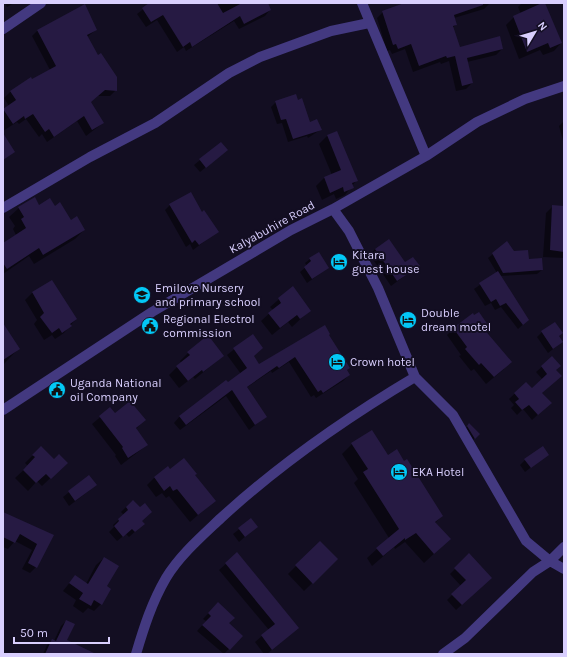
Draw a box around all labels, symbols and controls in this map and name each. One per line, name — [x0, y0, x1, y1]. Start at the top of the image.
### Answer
north arrow — [515, 12, 555, 52]
text: N — [535, 19, 550, 33]
street label: Kalyabuhire Road — [227, 198, 317, 256]
place label: Kitara guest house — [352, 248, 419, 276]
hotel icon: Kitara guest house — [329, 252, 349, 272]
place label: Emilove Nursery and primary school — [155, 281, 261, 309]
school or university icon: Emilove Nursery and primary school — [132, 285, 152, 305]
place label: Double dream motel — [421, 306, 491, 334]
hotel icon: Double dream motel — [398, 310, 418, 330]
place label: Regional Electrol commission — [163, 312, 255, 340]
public building icon: Regional Electrol commission — [140, 316, 160, 336]
hotel icon: Crown hotel — [327, 352, 347, 372]
place label: Crown hotel — [350, 355, 415, 369]
place label: Uganda National oil Company — [70, 376, 162, 404]
public building icon: Uganda National oil Company — [47, 380, 67, 400]
hotel icon: EKA Hotel — [389, 462, 409, 482]
place label: EKA Hotel — [412, 465, 464, 479]
scale bar — [14, 619, 109, 645]
text: 50 m — [20, 626, 48, 640]

